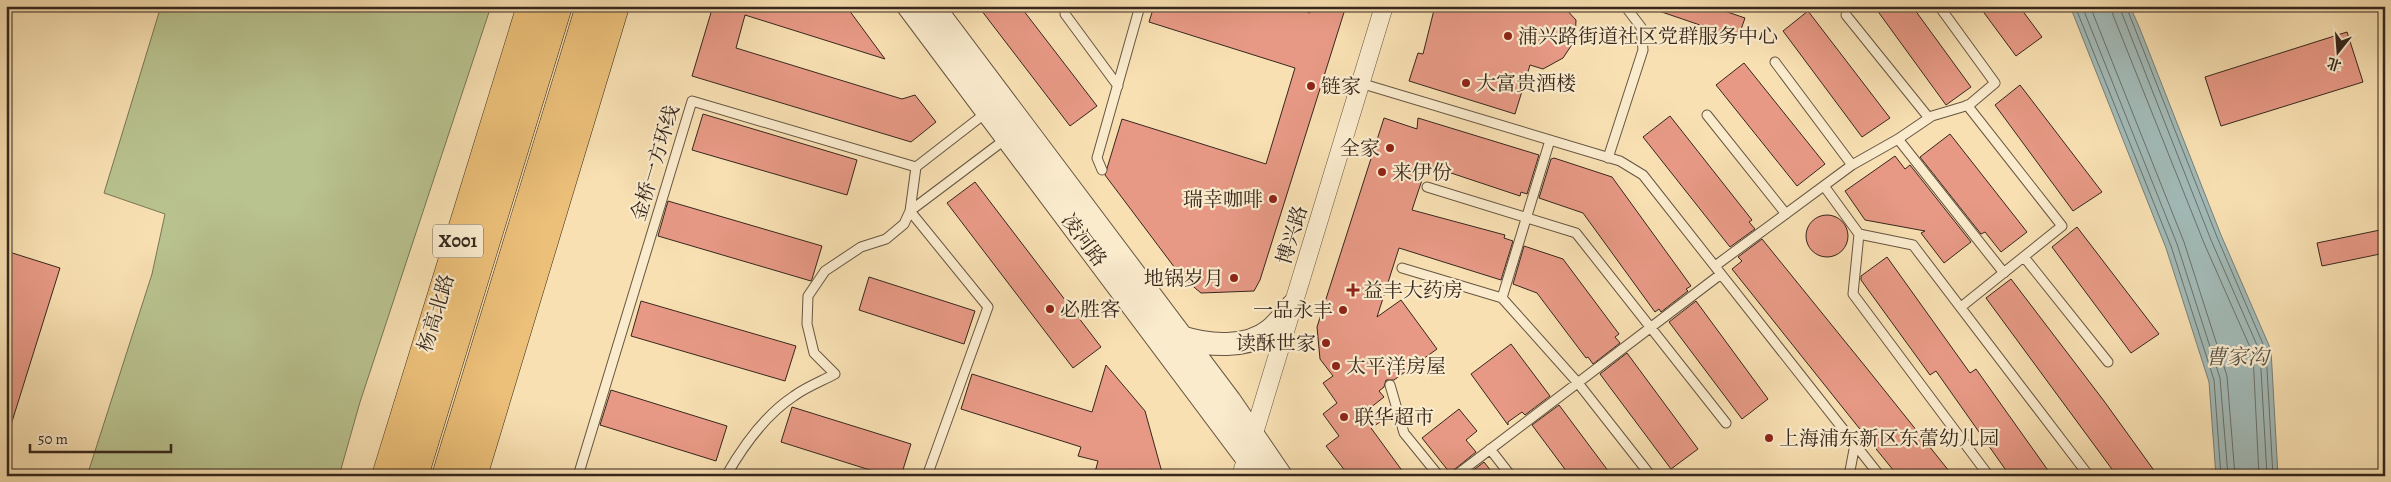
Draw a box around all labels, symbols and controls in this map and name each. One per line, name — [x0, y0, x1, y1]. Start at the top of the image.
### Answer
place label: 浦兴路街道社区党群服务中心 — [1518, 23, 1778, 50]
north arrow — [2314, 28, 2364, 78]
marker: 浦兴路街道社区党群服务中心 — [1502, 30, 1514, 42]
text: 北 — [2325, 53, 2344, 75]
place label: 大富贵酒楼 — [1476, 70, 1576, 97]
place label: 链家 — [1321, 73, 1361, 100]
marker: 大富贵酒楼 — [1460, 77, 1472, 89]
marker: 链家 — [1305, 80, 1317, 92]
street label: 金桥一方环线 — [625, 102, 685, 224]
place label: 全家 — [1340, 135, 1380, 162]
marker: 全家 — [1384, 142, 1396, 154]
place label: 来伊份 — [1392, 159, 1452, 186]
marker: 来伊份 — [1376, 166, 1388, 178]
place label: 瑞幸咖啡 — [1183, 186, 1263, 213]
marker: 瑞幸咖啡 — [1267, 193, 1279, 205]
street label: 博兴路 — [1270, 202, 1314, 268]
street label: 凌河路 — [1055, 208, 1113, 272]
road number: X001 — [433, 225, 483, 258]
place label: 地锅岁月 — [1144, 265, 1224, 292]
street label: 杨高北路 — [411, 271, 461, 355]
marker: 地锅岁月 — [1228, 272, 1240, 284]
place label: 益丰大药房 — [1363, 277, 1463, 304]
marker: 益丰大药房 — [1347, 284, 1359, 296]
place label: 必胜客 — [1060, 296, 1120, 323]
place label: 一品永丰 — [1253, 297, 1333, 324]
marker: 必胜客 — [1044, 303, 1056, 315]
marker: 一品永丰 — [1337, 304, 1349, 316]
place label: 读酥世家 — [1236, 330, 1316, 357]
marker: 读酥世家 — [1320, 337, 1332, 349]
water label: 曹家沟 — [2206, 343, 2271, 371]
place label: 太平洋房屋 — [1346, 353, 1446, 380]
marker: 太平洋房屋 — [1330, 360, 1342, 372]
place label: 联华超市 — [1354, 404, 1434, 431]
marker: 联华超市 — [1338, 411, 1350, 423]
scale bar — [30, 422, 171, 454]
place label: 上海浦东新区东蕾幼儿园 — [1779, 425, 1999, 452]
text: 50 m — [38, 429, 68, 449]
marker: 上海浦东新区东蕾幼儿园 — [1763, 432, 1775, 444]

